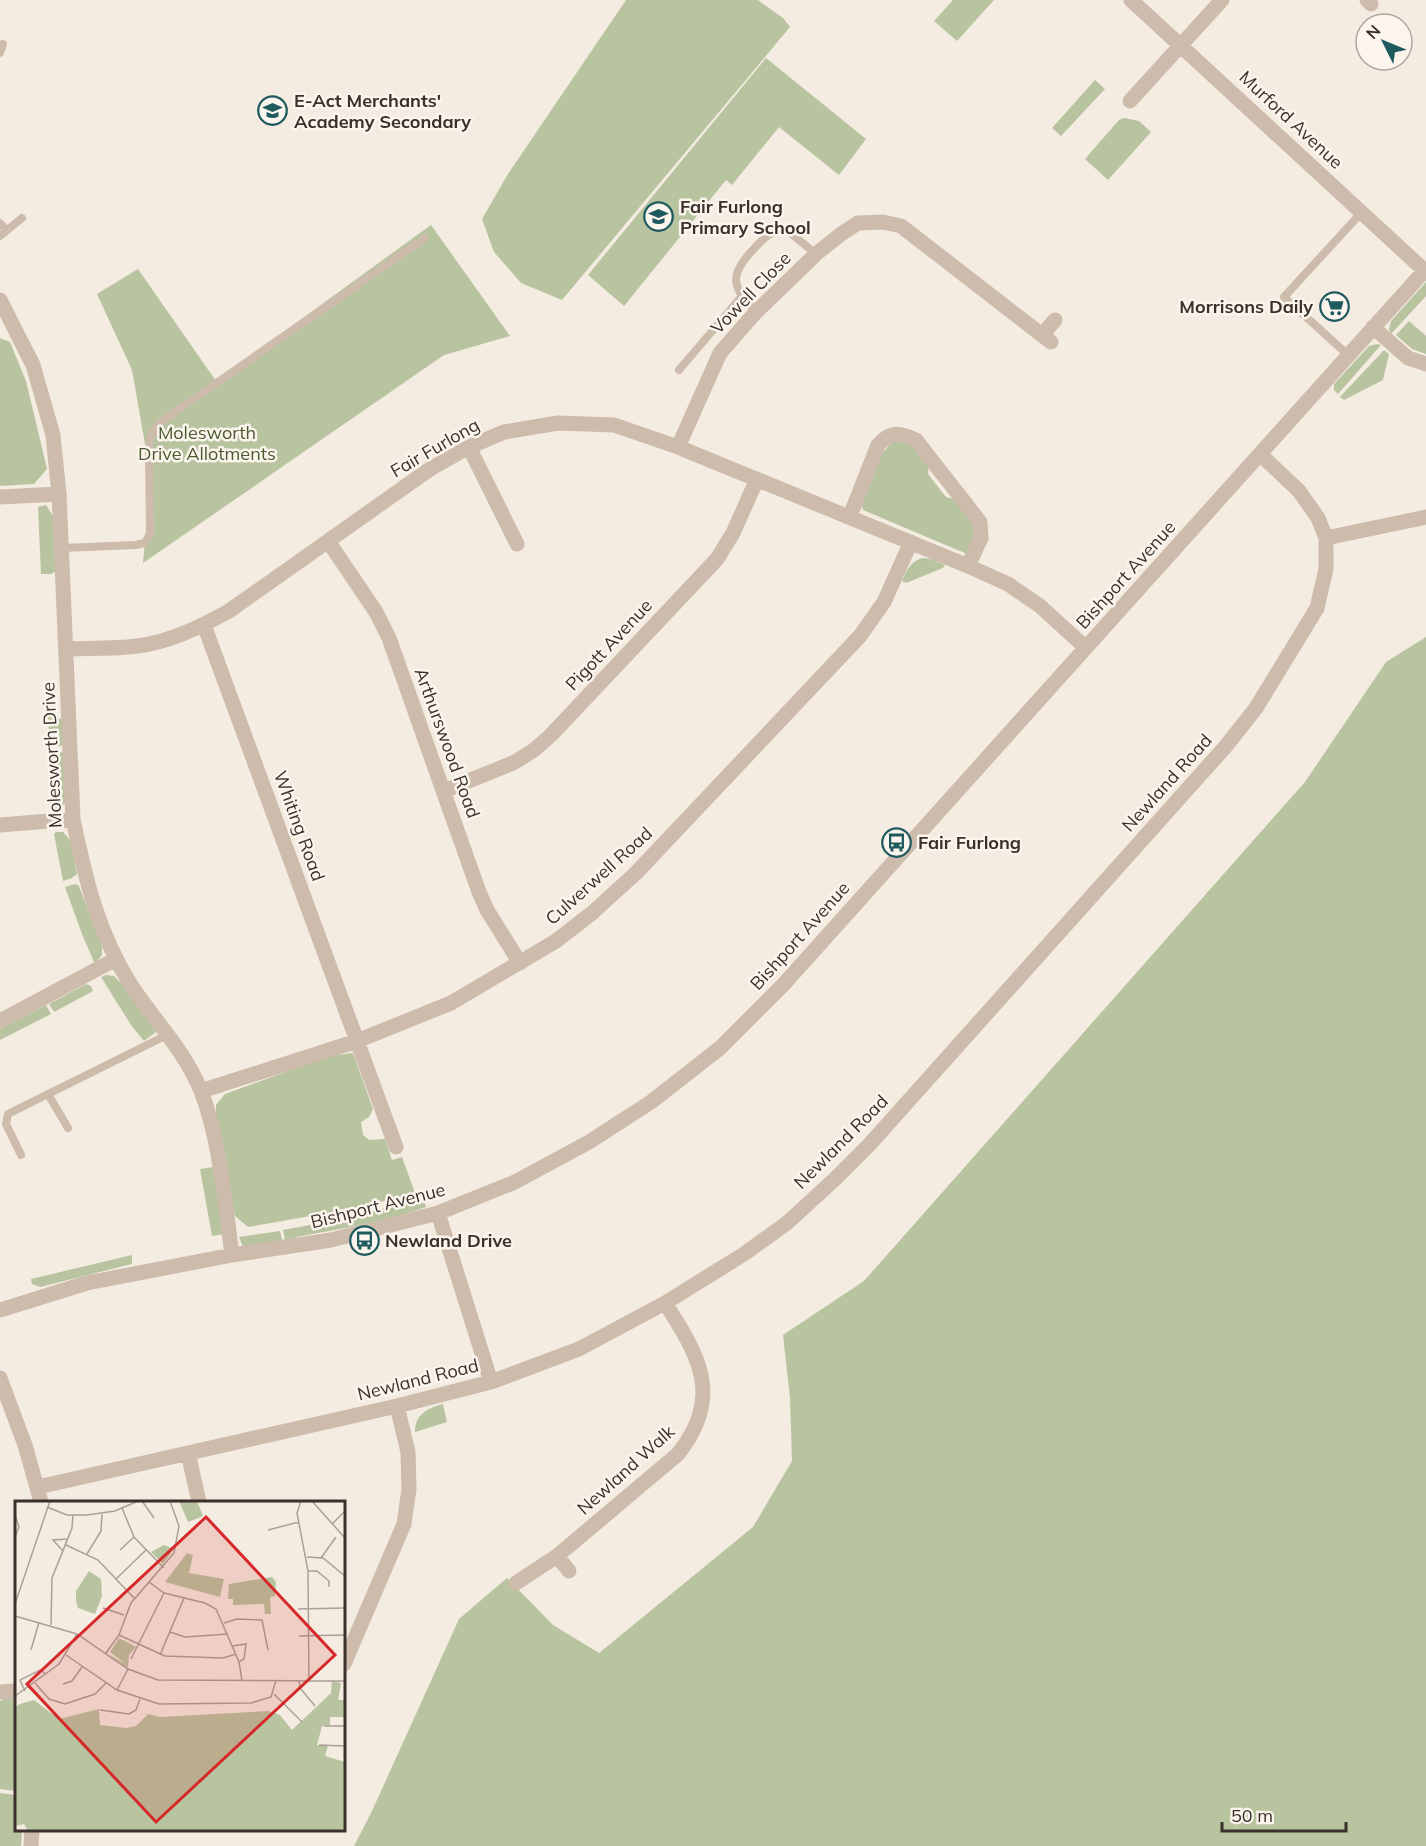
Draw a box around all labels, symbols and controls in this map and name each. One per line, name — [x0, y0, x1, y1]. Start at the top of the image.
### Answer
north arrow — [1354, 12, 1414, 72]
text: N — [1362, 21, 1384, 43]
street label: Murford Avenue — [1235, 66, 1348, 174]
place label: E-Act Merchants' Academy Secondary — [294, 89, 471, 133]
school or university icon: E-Act Merchants' Academy Secondary — [257, 95, 289, 127]
place label: Fair Furlong Primary School — [680, 195, 811, 239]
school or university icon: Fair Furlong Primary School — [643, 201, 675, 233]
street label: Vowell Close — [706, 247, 796, 339]
supermarket icon: Morrisons Daily — [1318, 291, 1350, 323]
place label: Morrisons Daily — [1179, 295, 1313, 318]
street label: Fair Furlong — [386, 413, 483, 482]
park label: Molesworth Drive Allotments — [138, 421, 276, 465]
street label: Bishport Avenue — [1071, 516, 1180, 634]
street label: Pigott Avenue — [560, 594, 657, 695]
street label: Arthurswood Road — [410, 664, 485, 821]
street label: Molesworth Drive — [36, 681, 67, 829]
street label: Newland Road — [1117, 729, 1217, 836]
street label: Whiting Road — [269, 768, 330, 884]
street label: Culverwell Road — [541, 822, 657, 930]
bus stop icon: Fair Furlong — [881, 827, 913, 859]
place label: Fair Furlong — [918, 831, 1021, 854]
street label: Bishport Avenue — [745, 877, 854, 995]
street label: Newland Road — [789, 1090, 893, 1194]
street label: Bishport Avenue — [308, 1178, 448, 1233]
bus stop icon: Newland Drive — [348, 1225, 380, 1257]
place label: Newland Drive — [385, 1229, 512, 1252]
street label: Newland Road — [355, 1353, 481, 1406]
street label: Newland Walk — [572, 1419, 680, 1519]
inset map — [15, 1501, 345, 1831]
scale bar — [1222, 1795, 1346, 1833]
text: 50 m — [1231, 1804, 1273, 1827]

